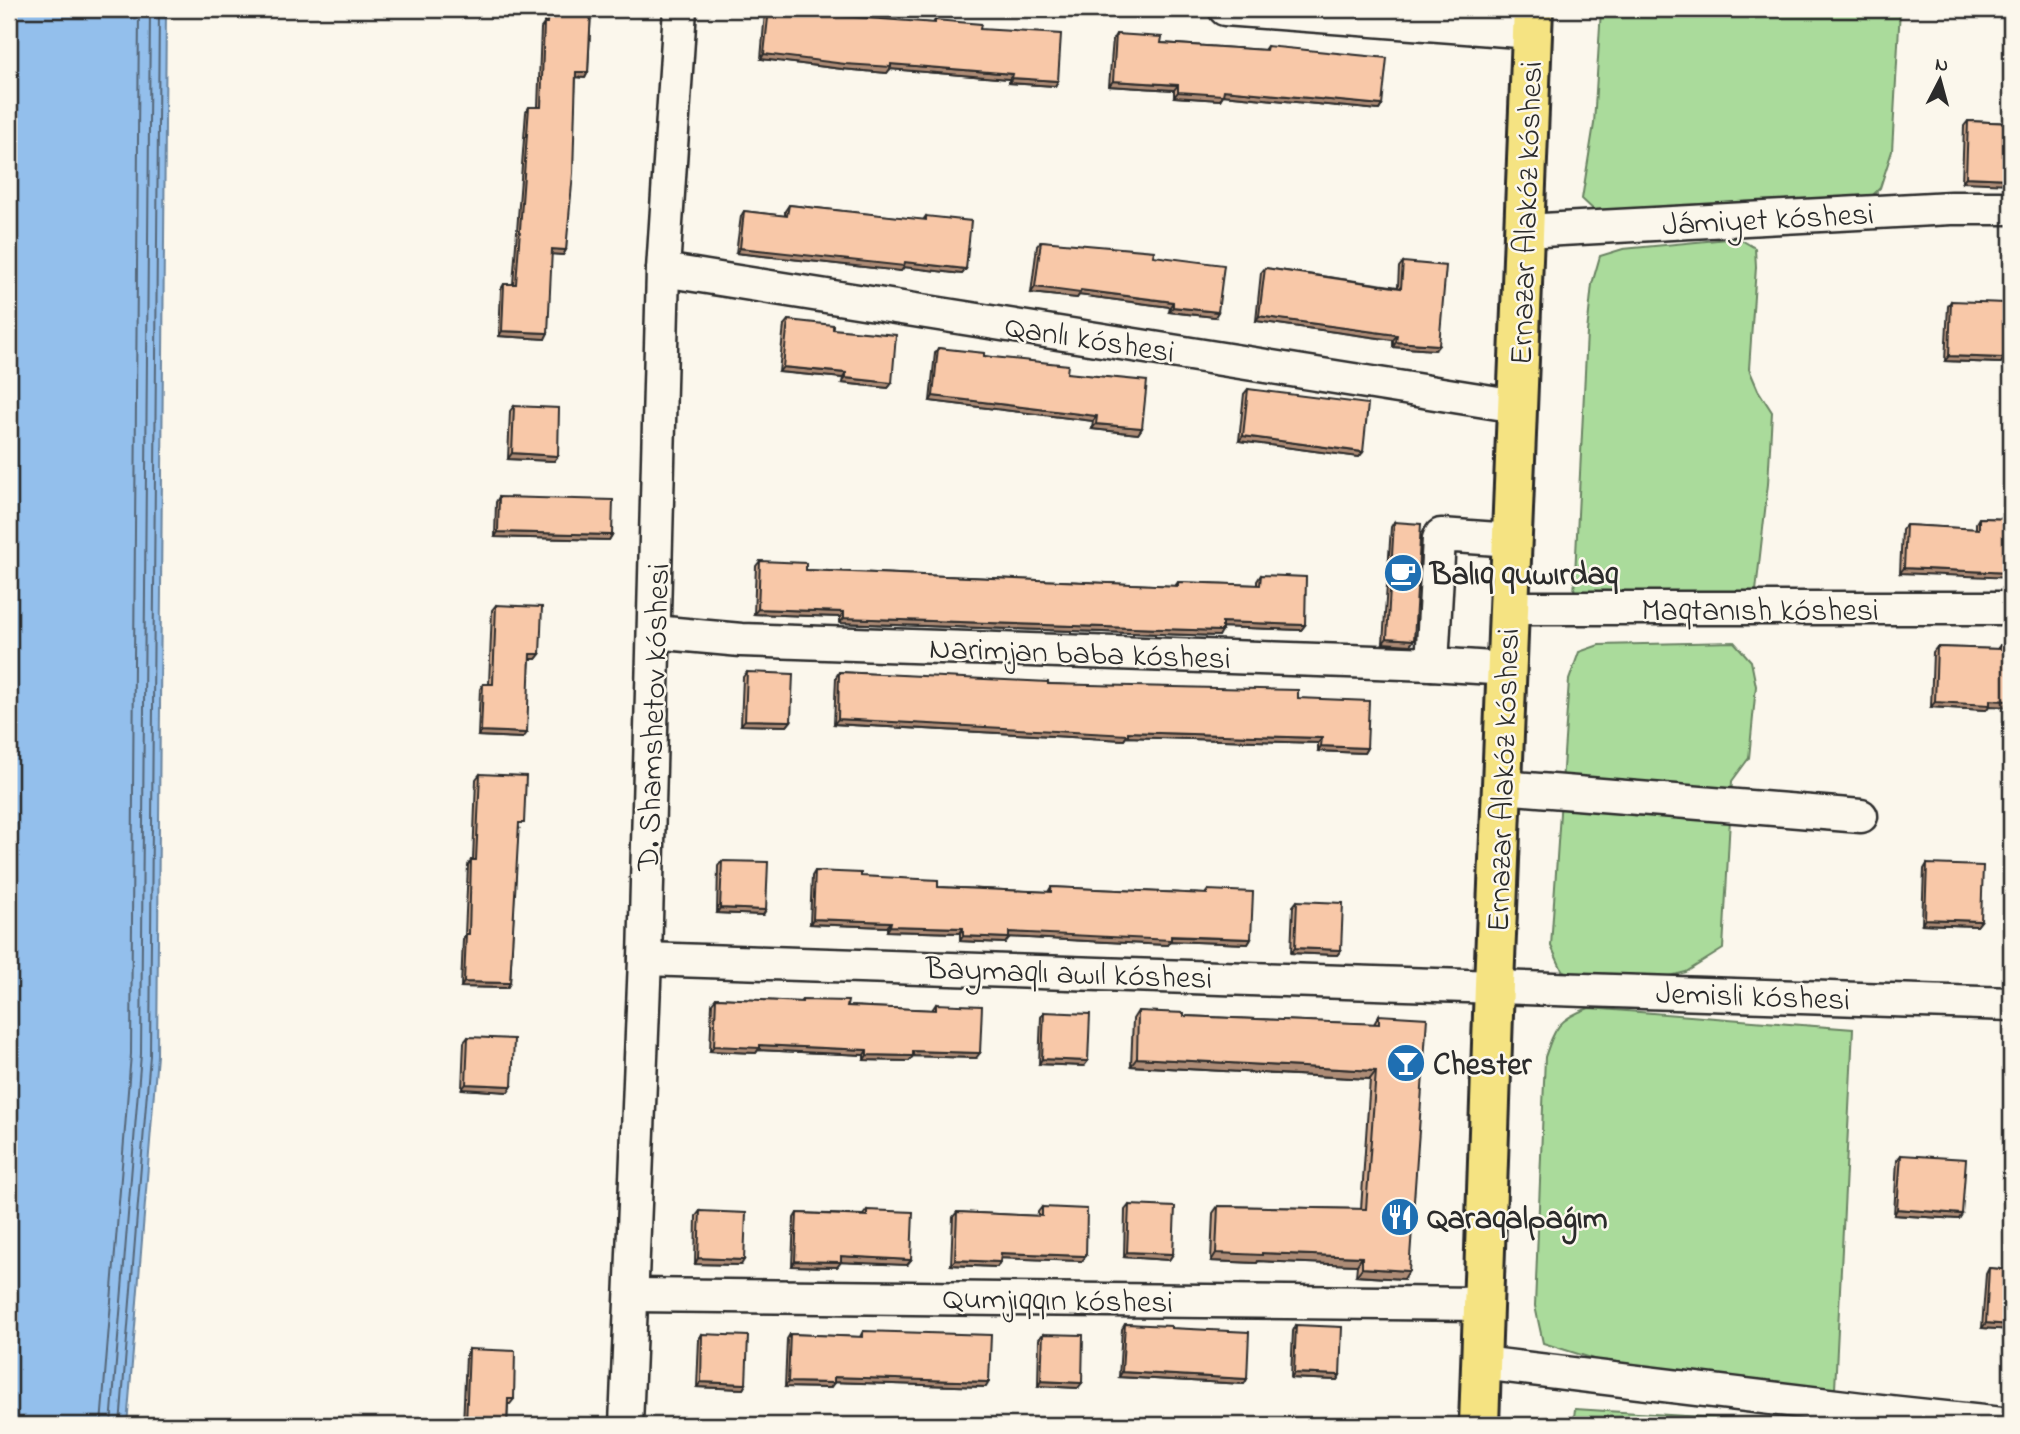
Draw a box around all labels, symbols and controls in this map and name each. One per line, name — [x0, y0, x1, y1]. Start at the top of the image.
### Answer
north arrow — [1904, 46, 1974, 116]
text: N — [1934, 51, 1949, 80]
street label: Ernazar Alakóz kóshesi — [1500, 60, 1557, 366]
street label: Jámiyet kóshesi — [1661, 192, 1875, 251]
street label: Qanlı kóshesi — [1001, 305, 1178, 378]
cafe icon: Balıq quwırdaq — [1382, 552, 1424, 594]
place label: Balıq quwırdaq — [1428, 553, 1619, 600]
street label: D. Shamshetov kóshesi — [627, 562, 684, 873]
street label: Maqtanısh kóshesi — [1641, 589, 1879, 636]
street label: Narimjan baba kóshesi — [928, 627, 1231, 684]
street label: Ernazar Alakóz kóshesi — [1477, 627, 1534, 933]
street label: Baymaqlı awıl kóshesi — [924, 947, 1213, 1004]
street label: Jemisli kóshesi — [1655, 972, 1851, 1025]
bar icon: Chester — [1385, 1042, 1427, 1084]
place label: Chester — [1433, 1043, 1532, 1090]
restaurant icon: Qaraqalpaǵım — [1379, 1196, 1421, 1238]
place label: Qaraqalpaǵım — [1427, 1197, 1608, 1245]
street label: Qumjıqqın kóshesi — [942, 1277, 1174, 1328]

